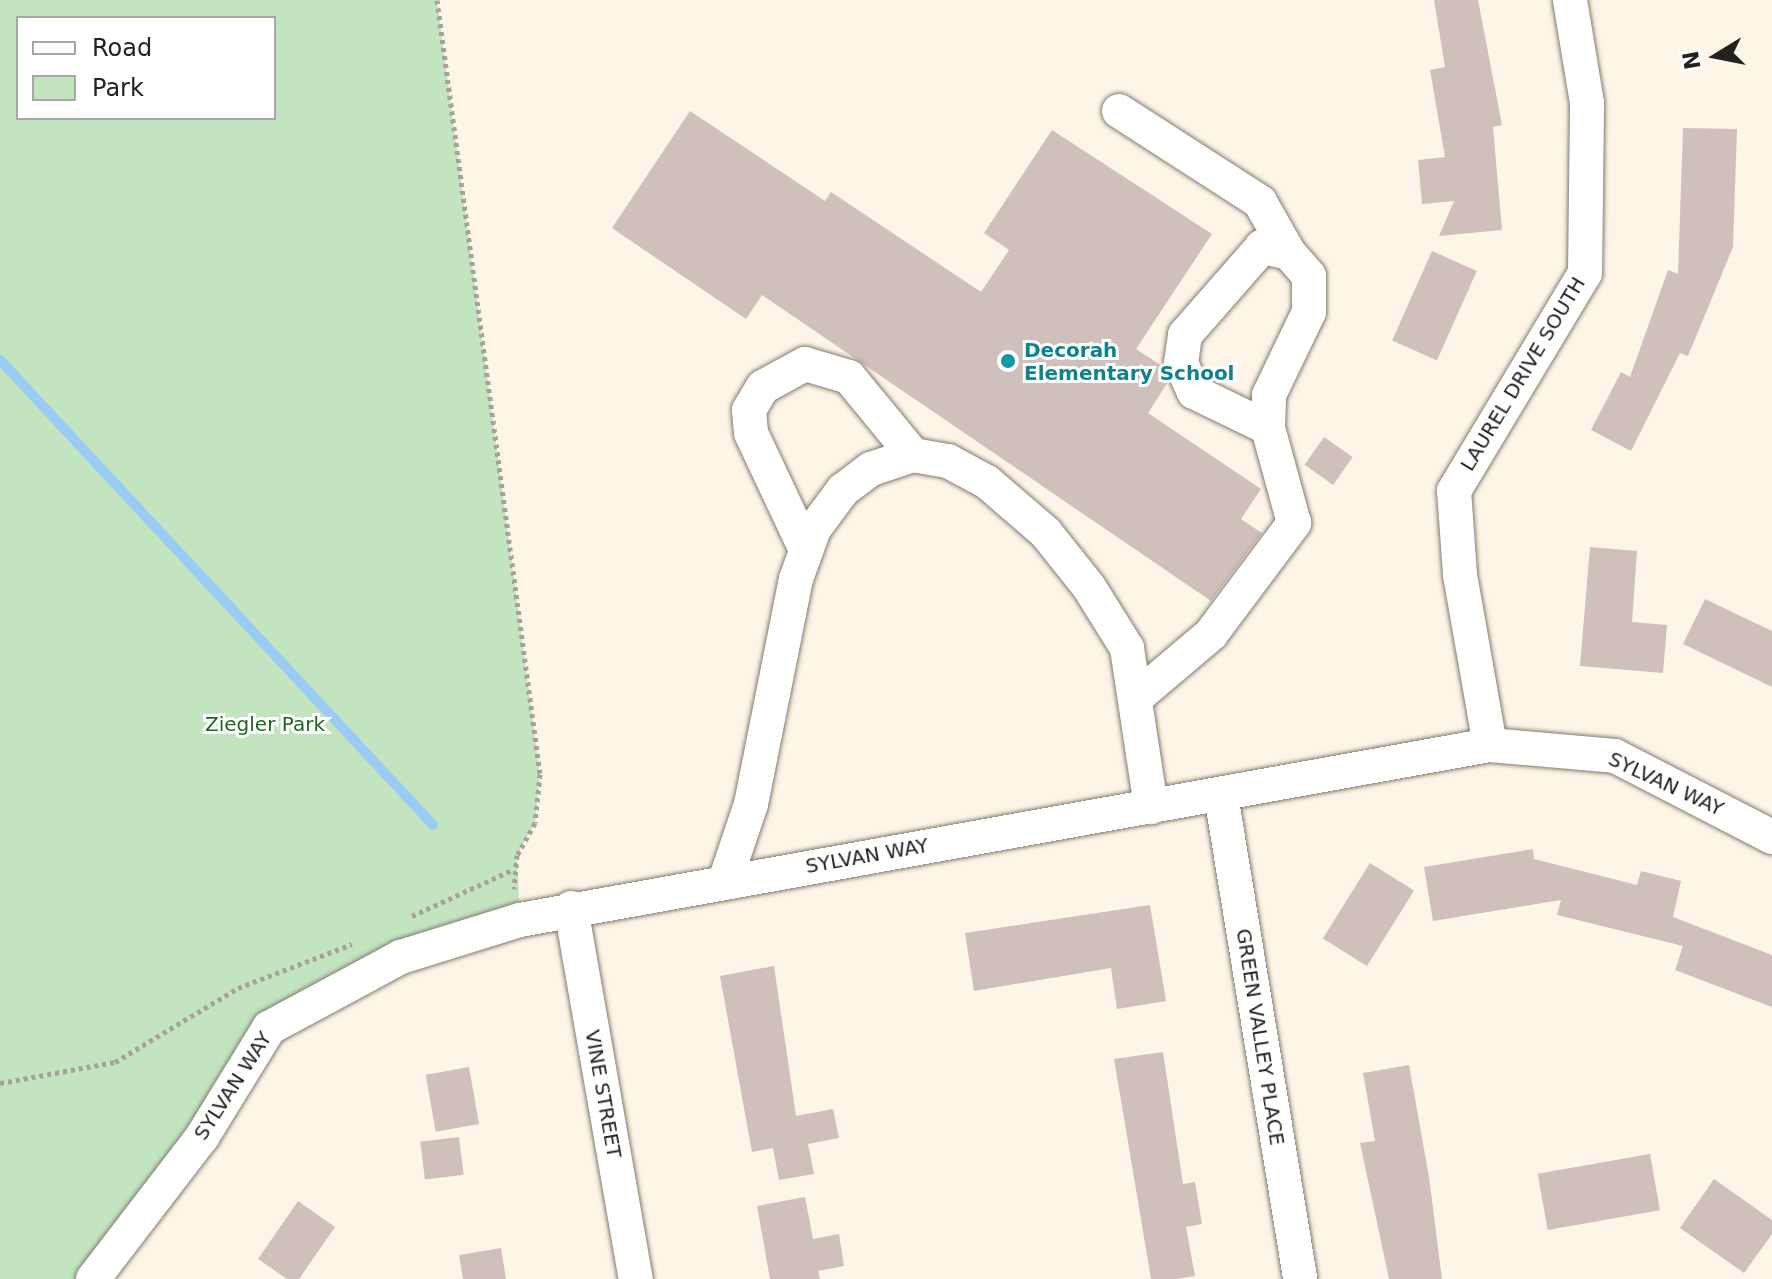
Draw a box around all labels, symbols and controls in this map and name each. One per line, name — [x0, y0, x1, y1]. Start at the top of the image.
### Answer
legend — [16, 16, 276, 120]
north arrow — [1676, 16, 1756, 96]
text: Road — [92, 34, 152, 62]
text: N — [1678, 49, 1706, 72]
text: Park — [92, 74, 144, 102]
street label: LAUREL DRIVE SOUTH — [1456, 273, 1590, 475]
place label: Decorah Elementary School — [1024, 338, 1234, 385]
marker: Decorah Elementary School — [999, 352, 1017, 370]
park label: Ziegler Park — [205, 712, 325, 736]
street label: SYLVAN WAY — [1605, 747, 1727, 821]
street label: SYLVAN WAY — [804, 833, 930, 879]
street label: GREEN VALLEY PLACE — [1231, 927, 1289, 1147]
street label: SYLVAN WAY — [189, 1027, 277, 1145]
street label: VINE STREET — [580, 1028, 626, 1160]

